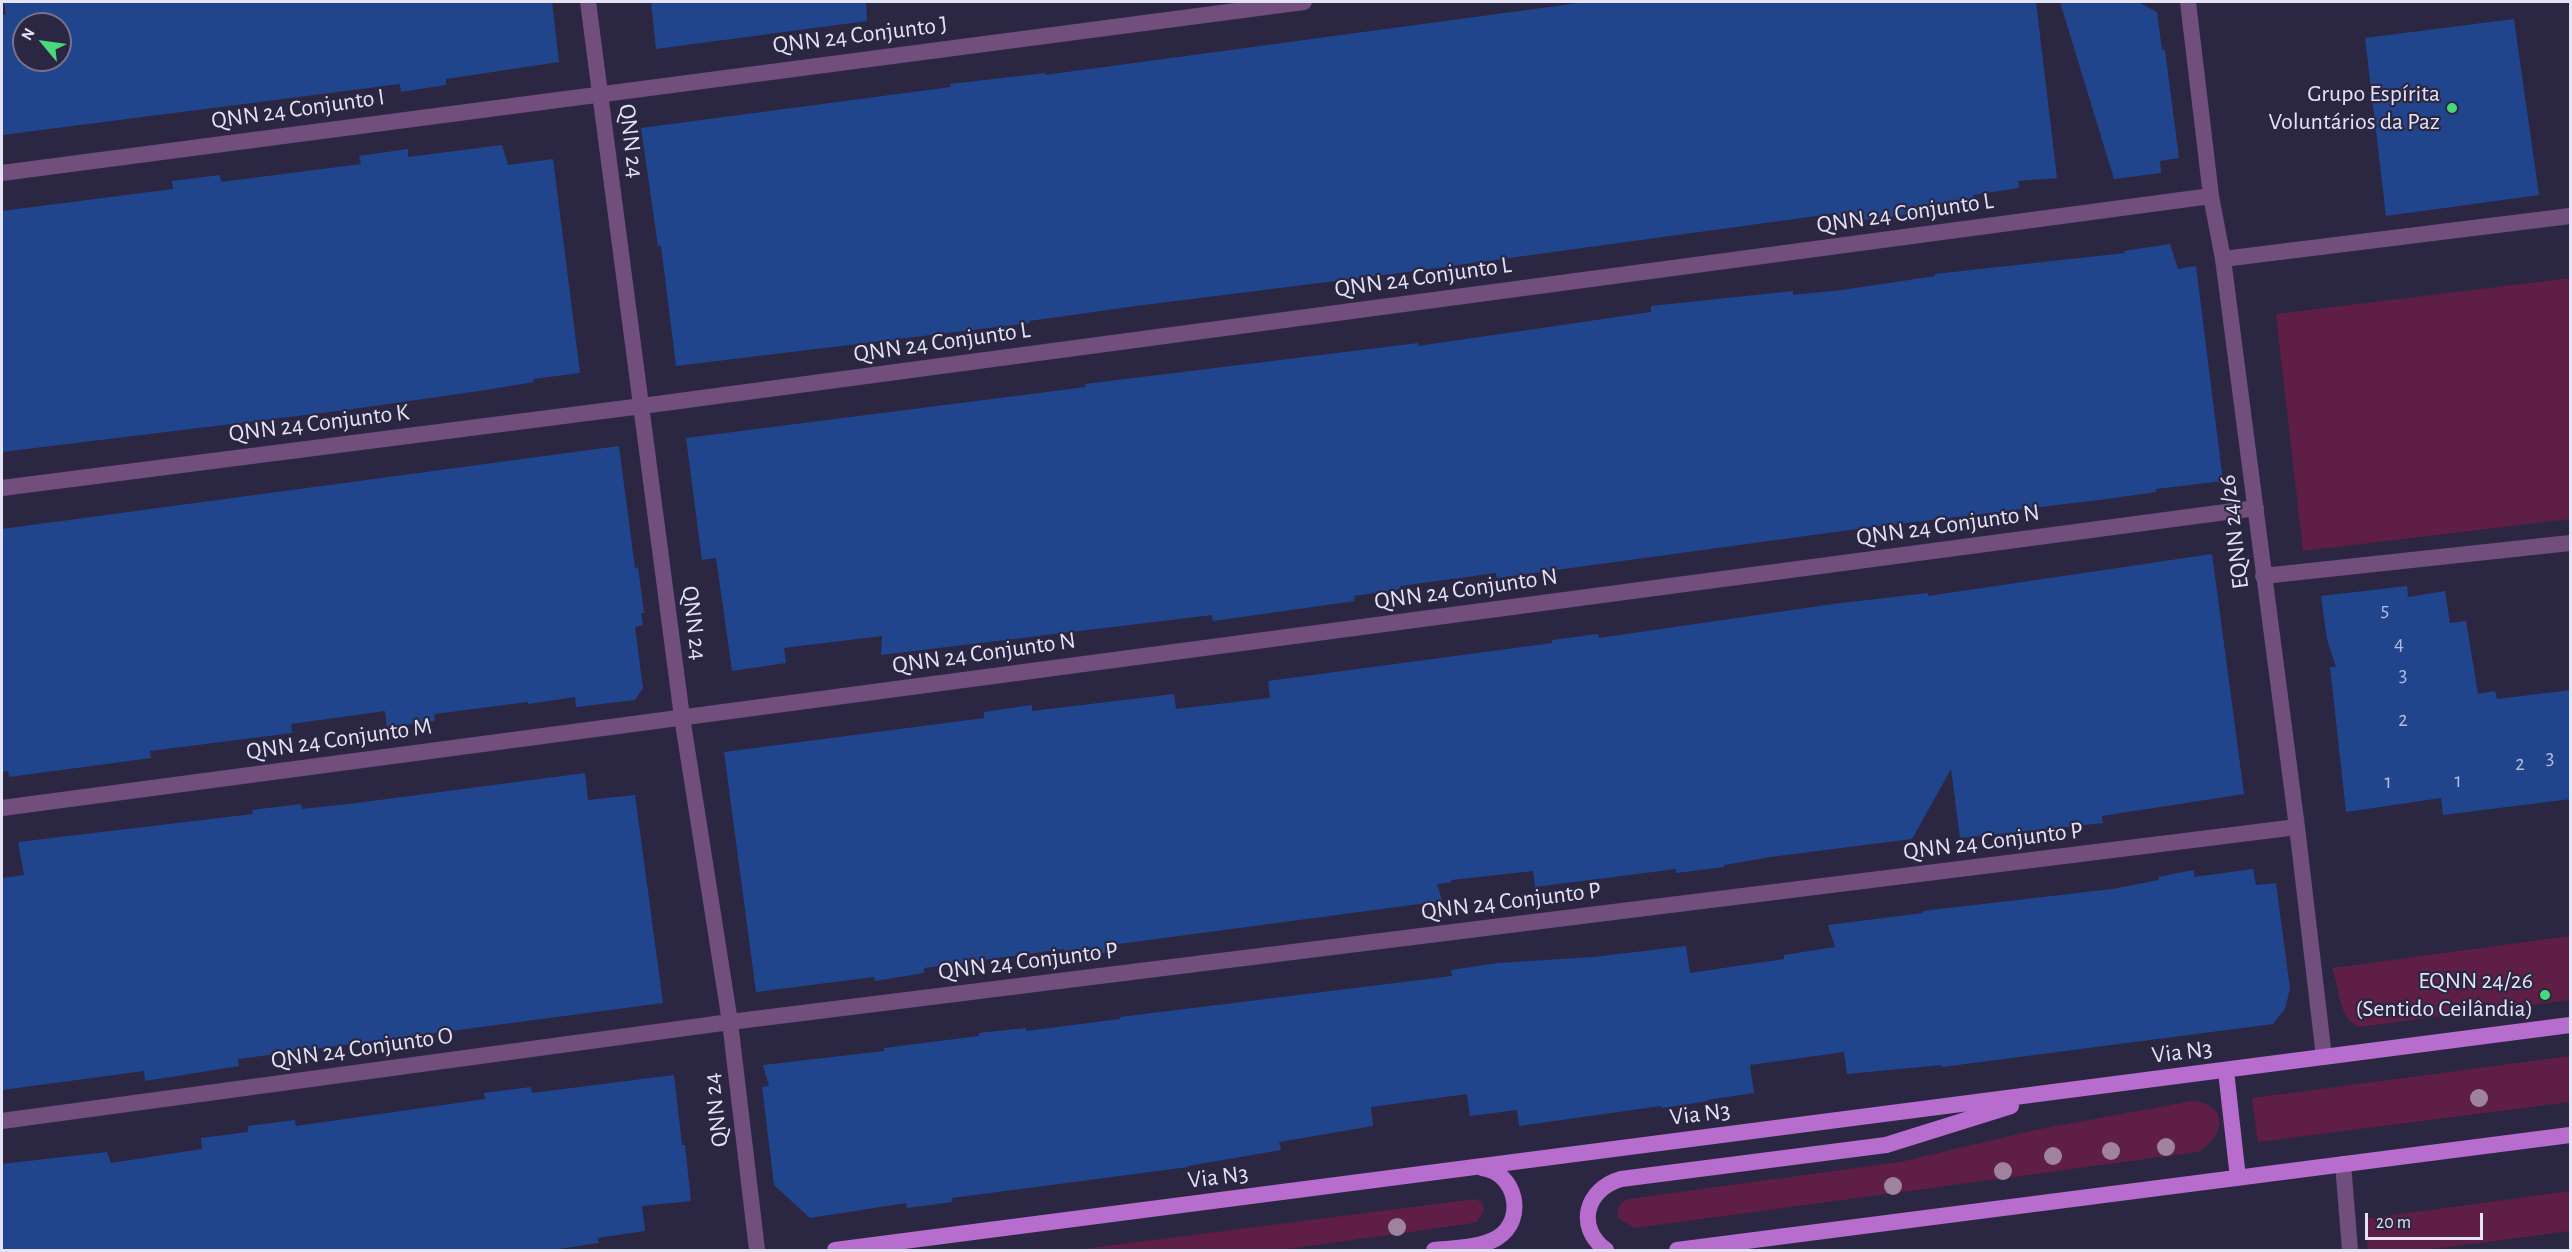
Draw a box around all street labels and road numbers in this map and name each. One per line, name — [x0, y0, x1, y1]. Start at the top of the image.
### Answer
street label: QNN 24 Conjunto J — [771, 10, 949, 60]
street label: QNN 24 Conjunto I — [210, 83, 386, 135]
street label: QNN 24 — [612, 102, 650, 180]
street label: QNN 24 Conjunto L — [1815, 186, 1995, 240]
street label: QNN 24 Conjunto L — [1333, 250, 1513, 304]
street label: QNN 24 Conjunto L — [852, 315, 1032, 369]
street label: QNN 24 Conjunto K — [227, 398, 411, 448]
street label: EQNN 24/26 — [2213, 473, 2255, 591]
street label: QNN 24 Conjunto N — [1855, 498, 2041, 552]
street label: QNN 24 Conjunto N — [1373, 562, 1559, 616]
street label: QNN 24 — [675, 584, 713, 662]
street label: QNN 24 Conjunto N — [891, 626, 1077, 680]
street label: QNN 24 Conjunto M — [244, 712, 434, 766]
street label: QNN 24 Conjunto P — [1902, 816, 2084, 866]
street label: QNN 24 Conjunto P — [1420, 876, 1602, 926]
street label: QNN 24 Conjunto P — [937, 936, 1119, 986]
street label: QNN 24 Conjunto O — [269, 1021, 455, 1075]
street label: Via N3 — [2150, 1034, 2214, 1070]
street label: QNN 24 — [697, 1071, 735, 1149]
street label: Via N3 — [1668, 1096, 1732, 1132]
street label: Via N3 — [1186, 1159, 1250, 1195]

